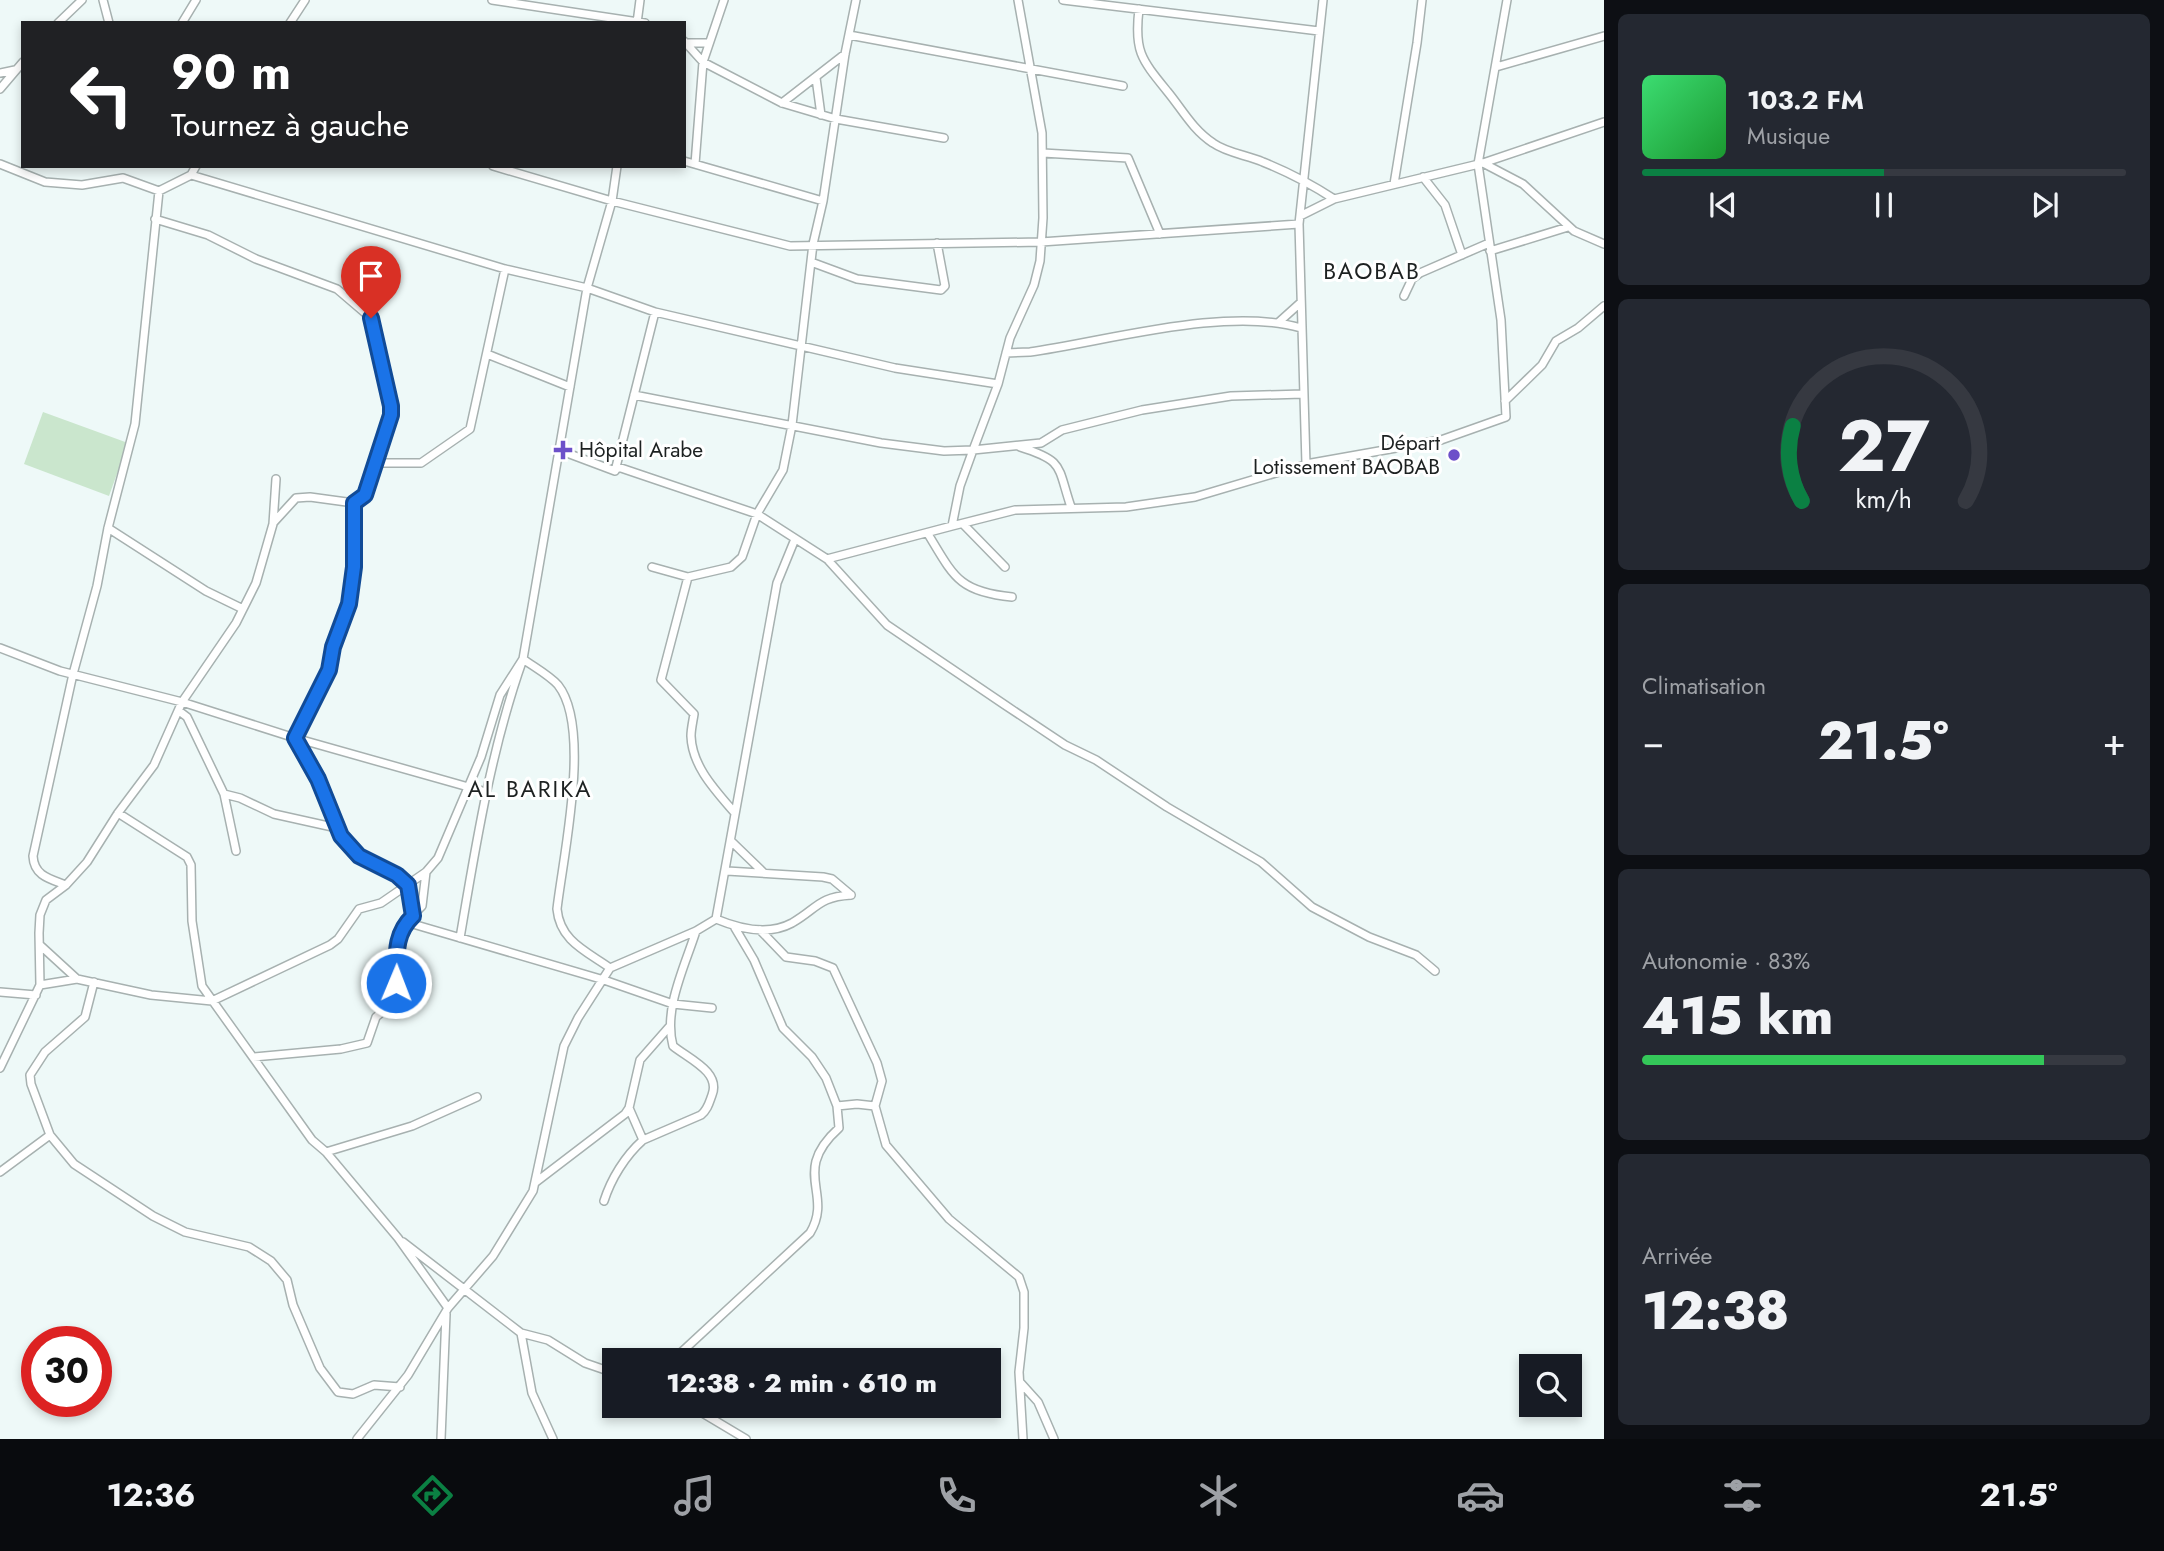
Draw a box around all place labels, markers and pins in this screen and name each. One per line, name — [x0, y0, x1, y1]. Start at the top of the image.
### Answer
pin — [341, 246, 401, 318]
place label: Départ Lotissement BAOBAB — [1253, 428, 1440, 482]
place label: Hôpital Arabe — [579, 435, 703, 465]
marker: Hôpital Arabe — [553, 440, 573, 460]
marker: Départ Lotissement BAOBAB — [1446, 447, 1462, 463]

